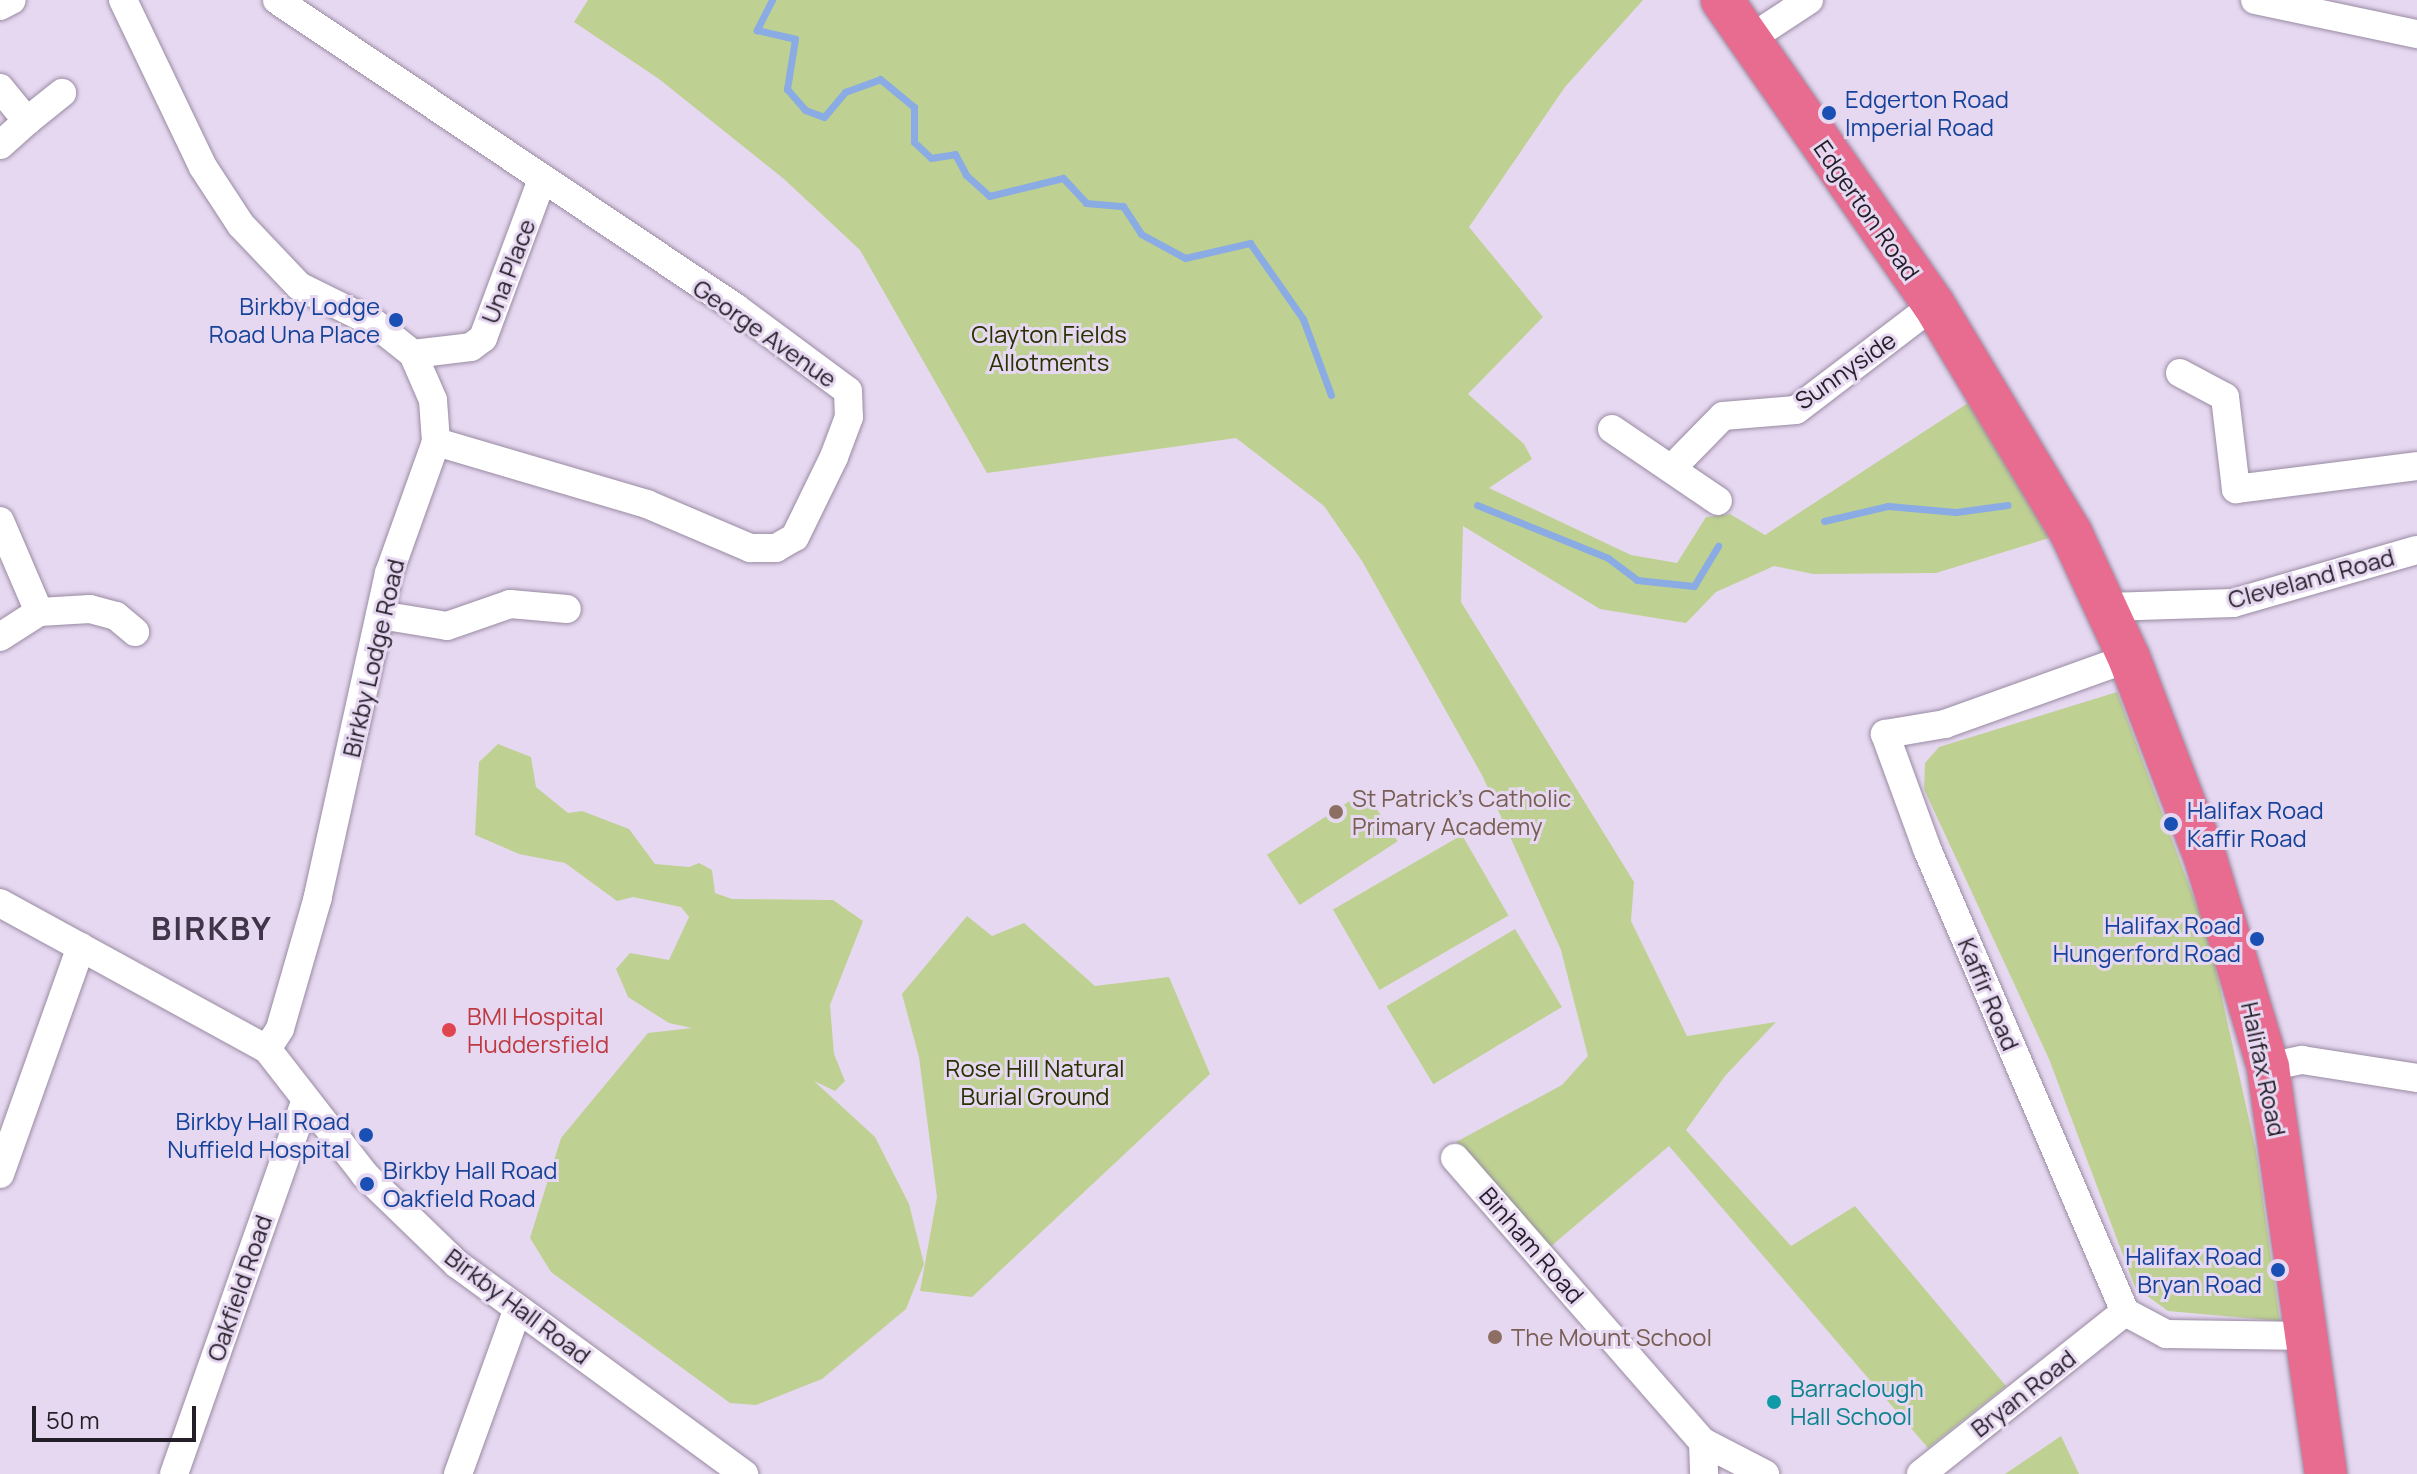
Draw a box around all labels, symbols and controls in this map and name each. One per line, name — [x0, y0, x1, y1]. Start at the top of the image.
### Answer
place label: Edgerton Road Imperial Road — [1845, 85, 2009, 141]
marker: Edgerton Road Imperial Road — [1820, 104, 1838, 122]
street label: Edgerton Road — [1808, 135, 1926, 285]
street label: Una Place — [475, 215, 541, 327]
street label: George Avenue — [688, 273, 842, 393]
place label: Birkby Lodge Road Una Place — [209, 292, 380, 348]
marker: Birkby Lodge Road Una Place — [387, 311, 405, 329]
park label: Clayton Fields Allotments — [971, 320, 1127, 376]
street label: Sunnyside — [1789, 325, 1901, 415]
street label: Cleveland Road — [2225, 542, 2397, 614]
street label: Birkby Lodge Road — [336, 556, 410, 760]
place label: St Patrick's Catholic Primary Academy — [1352, 784, 1571, 840]
place label: Halifax Road Kaffir Road — [2187, 796, 2324, 852]
marker: St Patrick's Catholic Primary Academy — [1327, 803, 1345, 821]
marker: Halifax Road Kaffir Road — [2162, 815, 2180, 833]
district label: BIRKBY — [151, 909, 273, 947]
place label: Halifax Road Hungerford Road — [2053, 911, 2241, 967]
marker: Halifax Road Hungerford Road — [2248, 930, 2266, 948]
street label: Kaffir Road — [1952, 933, 2026, 1055]
street label: Halifax Road — [2236, 999, 2292, 1139]
place label: BMI Hospital Huddersfield — [467, 1002, 609, 1058]
marker: BMI Hospital Huddersfield — [438, 1019, 460, 1041]
park label: Rose Hill Natural Burial Ground — [945, 1054, 1125, 1110]
place label: Birkby Hall Road Nuffield Hospital — [167, 1107, 350, 1163]
marker: Birkby Hall Road Nuffield Hospital — [357, 1126, 375, 1144]
place label: Birkby Hall Road Oakfield Road — [383, 1156, 558, 1212]
marker: Birkby Hall Road Oakfield Road — [358, 1175, 376, 1193]
street label: Binham Road — [1474, 1181, 1590, 1309]
street label: Oakfield Road — [201, 1211, 277, 1365]
street label: Birkby Hall Road — [440, 1242, 596, 1370]
place label: Halifax Road Bryan Road — [2125, 1242, 2262, 1298]
marker: Halifax Road Bryan Road — [2269, 1261, 2287, 1279]
place label: The Mount School — [1511, 1323, 1712, 1351]
marker: The Mount School — [1486, 1328, 1504, 1346]
street label: Bryan Road — [1965, 1343, 2081, 1443]
place label: Barraclough Hall School — [1790, 1374, 1924, 1430]
scale bar — [36, 1390, 200, 1440]
marker: Barraclough Hall School — [1765, 1393, 1783, 1411]
text: 50 m — [46, 1403, 100, 1436]

